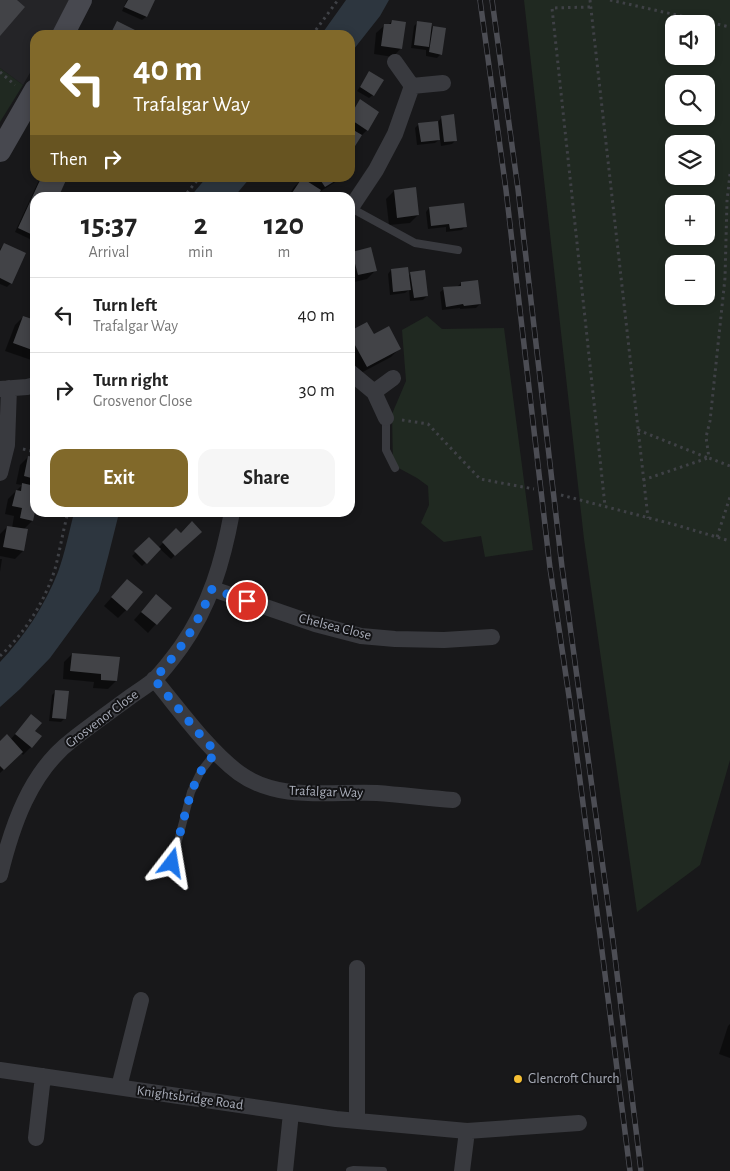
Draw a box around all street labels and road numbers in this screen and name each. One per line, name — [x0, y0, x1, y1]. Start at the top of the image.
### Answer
street label: Chelsea Close — [297, 611, 373, 643]
street label: Grosvenor Close — [63, 687, 141, 751]
street label: Trafalgar Way — [289, 784, 363, 800]
street label: Knightsbridge Road — [136, 1084, 244, 1112]

